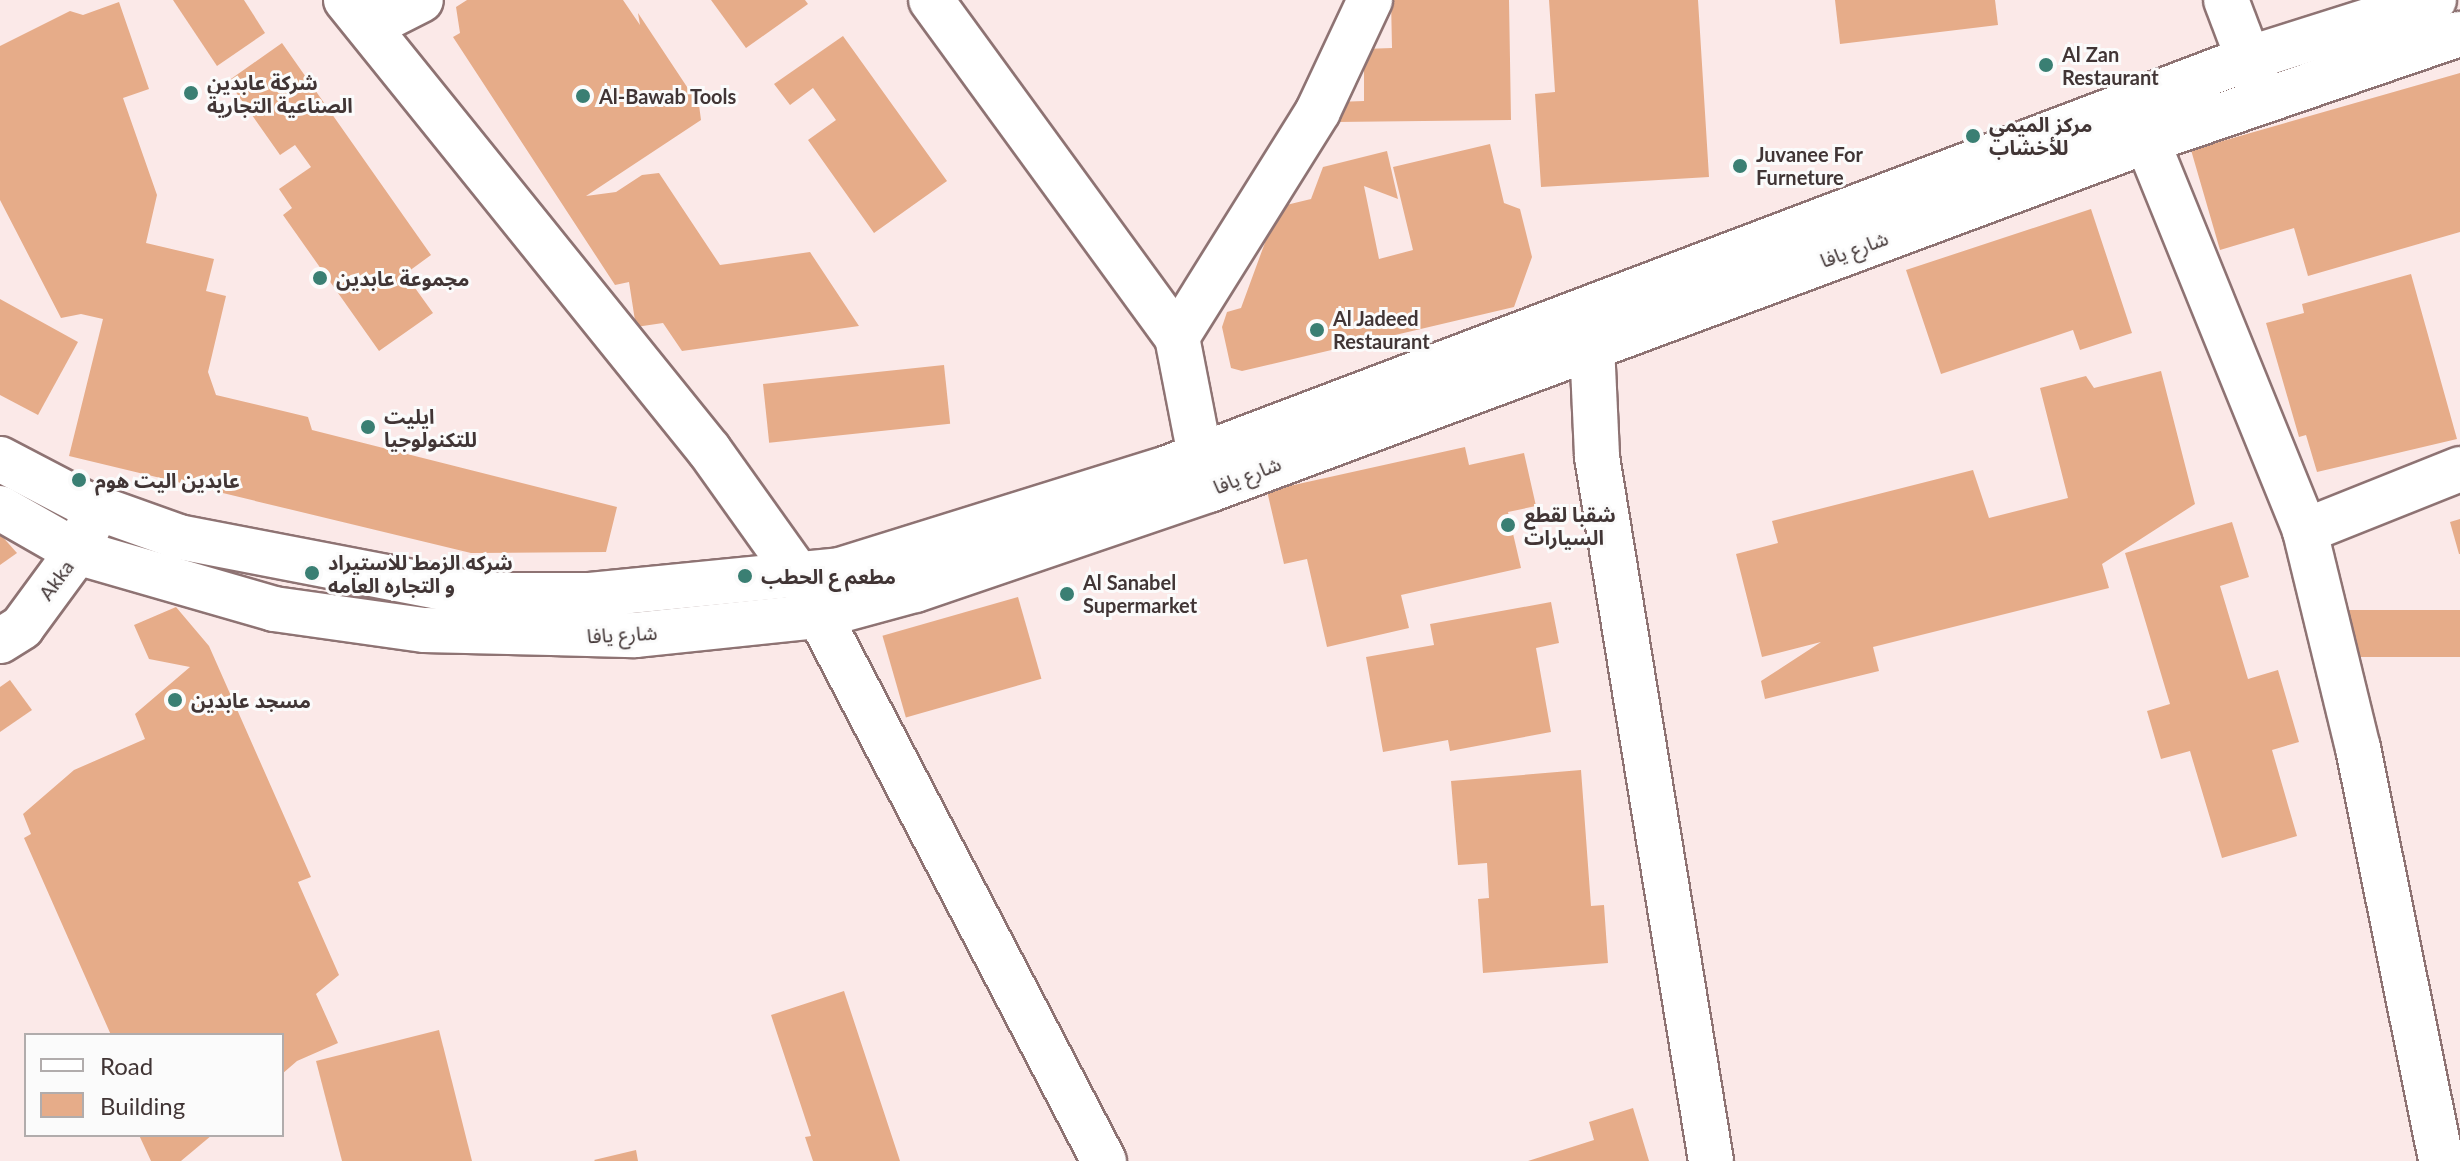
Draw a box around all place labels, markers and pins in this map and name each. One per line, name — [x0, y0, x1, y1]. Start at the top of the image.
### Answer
place label: Al Zan Restaurant — [2062, 42, 2159, 89]
marker: Al Zan Restaurant — [2037, 56, 2055, 74]
place label: شركة عابدين الصناعية التجارية — [207, 70, 353, 117]
marker: شركة عابدين الصناعية التجارية — [182, 84, 200, 102]
place label: Al-Bawab Tools — [599, 84, 737, 108]
marker: Al-Bawab Tools — [574, 87, 592, 105]
place label: مركز الميمي للأخشاب — [1989, 112, 2092, 159]
marker: مركز الميمي للأخشاب — [1964, 127, 1982, 145]
place label: Juvanee For Furneture — [1756, 142, 1863, 189]
marker: Juvanee For Furneture — [1731, 157, 1749, 175]
place label: مجموعة عابدين — [336, 266, 469, 290]
marker: مجموعة عابدين — [311, 269, 329, 287]
place label: Al Jadeed Restaurant — [1333, 306, 1430, 353]
marker: Al Jadeed Restaurant — [1308, 321, 1326, 339]
place label: ايليت للتكنولوجيا — [384, 404, 477, 451]
marker: ايليت للتكنولوجيا — [359, 418, 377, 436]
place label: عابدين اليت هوم — [95, 468, 240, 492]
marker: عابدين اليت هوم — [70, 471, 88, 489]
place label: شقبا لقطع السيارات — [1524, 502, 1616, 549]
marker: شقبا لقطع السيارات — [1499, 516, 1517, 534]
place label: شركه الزمط للاستيراد و التجاره العامه — [328, 550, 513, 597]
marker: شركه الزمط للاستيراد و التجاره العامه — [303, 564, 321, 582]
place label: مطعم ع الحطب — [761, 564, 896, 588]
marker: مطعم ع الحطب — [736, 567, 754, 585]
place label: Al Sanabel Supermarket — [1083, 570, 1197, 617]
marker: Al Sanabel Supermarket — [1058, 585, 1076, 603]
place label: مسجد عابدين — [191, 688, 311, 712]
marker: مسجد عابدين — [166, 691, 184, 709]

